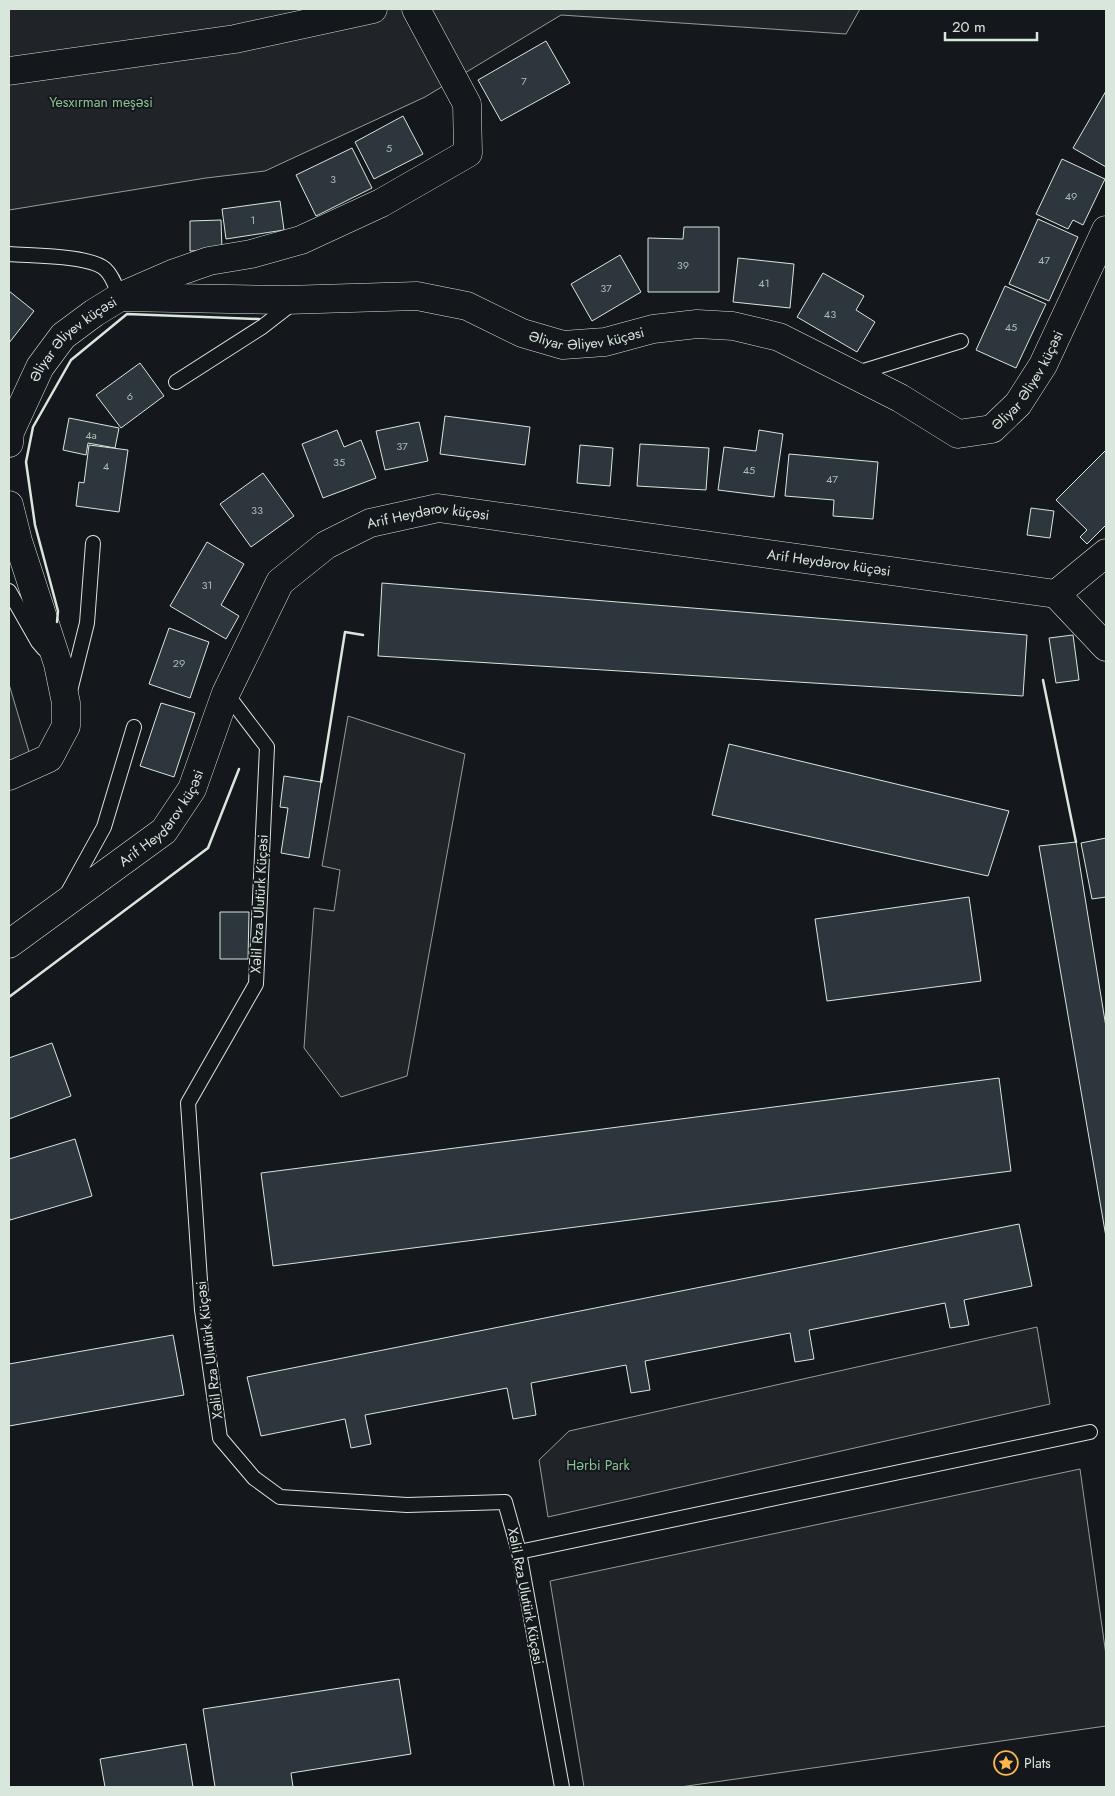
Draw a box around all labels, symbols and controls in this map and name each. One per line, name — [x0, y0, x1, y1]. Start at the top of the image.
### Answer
scale bar — [945, 10, 1038, 42]
text: 20 m — [952, 16, 986, 38]
house number: 7 — [521, 73, 527, 89]
park label: Yesxırman meşəsi — [49, 92, 153, 112]
house number: 5 — [386, 140, 392, 156]
house number: 3 — [330, 171, 336, 187]
house number: 49 — [1065, 188, 1077, 204]
house number: 1 — [251, 212, 255, 228]
house number: 47 — [1038, 252, 1050, 268]
house number: 39 — [677, 257, 689, 273]
house number: 41 — [758, 275, 770, 291]
house number: 37 — [600, 280, 612, 296]
street label: Əliyar Əliyev küçəsi — [24, 291, 120, 385]
house number: 43 — [824, 306, 836, 322]
house number: 45 — [1005, 319, 1017, 335]
street label: Əliyar Əliyev küçəsi — [526, 322, 646, 355]
street label: Əliyar Əliyev küçəsi — [987, 327, 1068, 435]
house number: 6 — [127, 388, 133, 404]
house number: 4a — [85, 427, 97, 443]
house number: 37 — [396, 438, 408, 454]
house number: 35 — [333, 454, 345, 470]
house number: 4 — [103, 458, 110, 474]
house number: 45 — [743, 462, 755, 478]
house number: 47 — [826, 471, 838, 487]
street label: Arif Heydərov küçəsi — [365, 498, 491, 533]
house number: 33 — [251, 502, 263, 518]
street label: Arif Heydərov küçəsi — [766, 544, 892, 581]
house number: 31 — [202, 577, 212, 593]
house number: 29 — [173, 655, 185, 671]
street label: Arif Heydərov küçəsi — [114, 767, 208, 871]
street label: Xəlil Rza Ulutürk Küçəsi — [245, 834, 273, 974]
street label: Xəlil Rza Ulutürk Küçəsi — [191, 1280, 227, 1420]
park label: Hərbi Park — [566, 1455, 631, 1475]
street label: Xəlil Rza Ulutürk Küçəsi — [503, 1526, 549, 1666]
place icon: Plats — [993, 1750, 1019, 1776]
place label: Plats — [1024, 1753, 1051, 1773]

